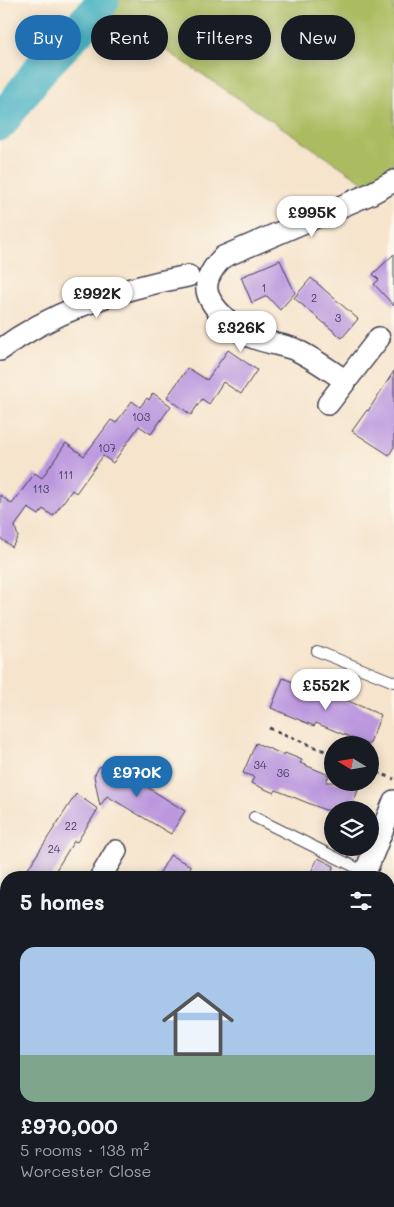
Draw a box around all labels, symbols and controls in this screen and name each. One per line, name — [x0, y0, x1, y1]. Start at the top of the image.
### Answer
chip: Buy — [15, 15, 81, 60]
chip: Rent — [91, 15, 168, 60]
chip: Filters — [178, 15, 271, 60]
chip: New — [281, 15, 355, 60]
pin: £995K — [277, 196, 347, 238]
text: £995K — [287, 201, 337, 222]
pin: £992K — [62, 276, 132, 319]
house number: 1 — [262, 280, 266, 295]
text: £992K — [73, 282, 121, 303]
house number: 2 — [311, 290, 317, 305]
pin: £326K — [206, 310, 276, 353]
house number: 3 — [335, 310, 342, 325]
text: £326K — [217, 316, 265, 337]
house number: 103 — [132, 409, 151, 424]
house number: 107 — [98, 440, 116, 455]
house number: 111 — [59, 467, 73, 482]
house number: 113 — [33, 481, 50, 496]
pin: £552K — [291, 668, 361, 711]
text: £552K — [302, 674, 350, 695]
north arrow — [324, 736, 379, 791]
map controls — [324, 736, 379, 856]
pin: £970K — [102, 756, 172, 798]
house number: 34 — [254, 757, 267, 772]
text: £970K — [112, 761, 162, 782]
house number: 36 — [276, 765, 290, 780]
button: layers — [324, 801, 379, 856]
house number: 22 — [65, 818, 77, 833]
house number: 24 — [48, 841, 61, 856]
icon: filters — [347, 887, 375, 915]
text: 5 homes — [20, 888, 105, 915]
icon: home — [153, 979, 243, 1069]
text: £970,000 — [20, 1112, 118, 1139]
text: 5 rooms · 138 m² — [20, 1139, 149, 1160]
text: Worcester Close — [20, 1160, 151, 1181]

